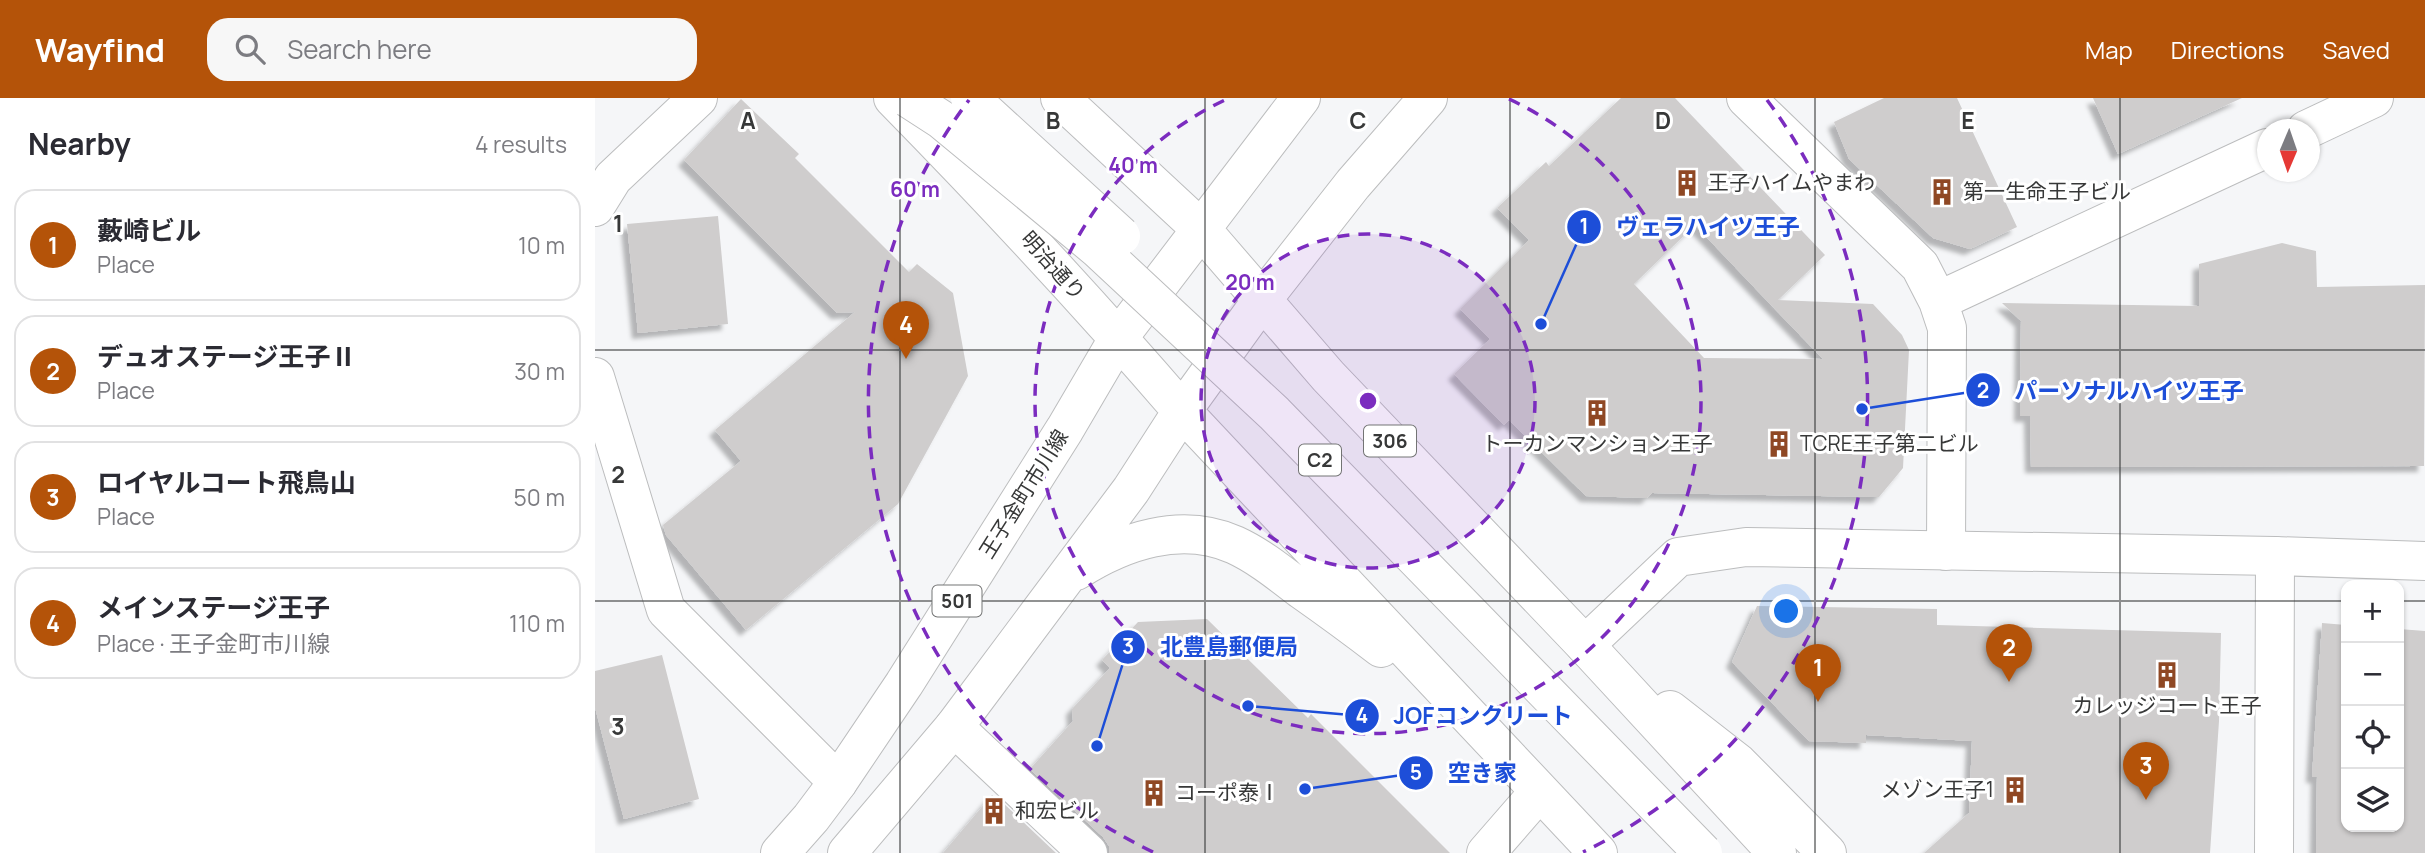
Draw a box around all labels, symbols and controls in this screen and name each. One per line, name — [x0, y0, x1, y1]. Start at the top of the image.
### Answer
search box — [207, 18, 697, 81]
text: Wayfind — [35, 27, 165, 72]
icon: search — [231, 30, 269, 68]
text: Search here — [287, 31, 432, 67]
text: Map — [2085, 33, 2133, 66]
text: Directions — [2171, 33, 2284, 66]
text: Saved — [2322, 33, 2390, 66]
text: A — [740, 104, 756, 136]
text: B — [1046, 104, 1060, 136]
text: C — [1350, 104, 1367, 136]
text: D — [1655, 104, 1671, 136]
text: E — [1961, 104, 1975, 136]
north arrow — [2257, 119, 2320, 182]
text: Nearby — [28, 123, 131, 164]
text: 4 results — [475, 128, 567, 160]
text: 40 m — [1108, 151, 1158, 179]
building icon: 王子ハイムやまわ — [1672, 168, 1702, 198]
place label: 王子ハイムやまわ — [1708, 168, 1875, 196]
text: 60 m — [890, 175, 940, 203]
building icon: 第一生命王子ビル — [1927, 177, 1957, 207]
place label: 第一生命王子ビル — [1963, 177, 2131, 205]
callout: ヴェラハイツ王子 — [1567, 205, 1814, 249]
text: 1 — [613, 207, 623, 239]
text: ヴェラハイツ王子 — [1616, 210, 1800, 242]
text: 藪崎ビル — [97, 212, 201, 248]
text: 1 — [1579, 212, 1589, 240]
street label: 明治通り — [1015, 225, 1092, 306]
text: 1 — [48, 229, 58, 261]
text: 10 m — [518, 229, 565, 261]
text: Place — [97, 248, 155, 280]
text: 20 m — [1225, 268, 1275, 296]
pin: 4 — [883, 301, 929, 359]
text: デュオステージ王子Ⅱ — [97, 338, 356, 374]
text: 2 — [46, 355, 60, 387]
text: 30 m — [514, 355, 565, 387]
callout: パーソナルハイツ王子 — [1965, 368, 2258, 412]
text: Place — [97, 374, 155, 406]
text: パーソナルハイツ王子 — [2014, 374, 2244, 406]
text: 2 — [1977, 376, 1989, 404]
centre of rings — [1356, 389, 1380, 413]
building icon: トーカンマンション王子 — [1582, 398, 1612, 428]
street label: 王子金町市川線 — [972, 424, 1074, 563]
road number: 306 — [1364, 426, 1416, 456]
place label: トーカンマンション王子 — [1482, 429, 1713, 457]
building icon: TCRE王子第二ビル — [1764, 429, 1794, 459]
place label: TCRE王子第二ビル — [1800, 429, 1979, 457]
road number: C2 — [1299, 444, 1341, 476]
text: 2 — [611, 458, 625, 490]
text: ロイヤルコート飛鳥山 — [97, 464, 356, 500]
text: 3 — [46, 481, 60, 513]
text: 50 m — [514, 481, 565, 513]
text: Place — [97, 500, 155, 532]
map controls — [2341, 580, 2404, 832]
button: + — [2341, 580, 2404, 643]
road number: 501 — [933, 586, 981, 616]
text: メインステージ王子 — [97, 589, 330, 625]
your location — [1769, 594, 1803, 628]
text: 4 — [46, 607, 60, 639]
text: 110 m — [509, 607, 565, 639]
pin: 2 — [1986, 624, 2032, 682]
callout: 北豊島郵便局 — [1111, 625, 1312, 669]
text: Place · 王子金町市川線 — [97, 627, 330, 659]
text: 北豊島郵便局 — [1160, 630, 1298, 662]
text: 3 — [1122, 632, 1134, 660]
button: − — [2341, 643, 2404, 706]
pin: 1 — [1795, 644, 1841, 702]
building icon: カレッジコート王子 — [2152, 660, 2182, 690]
place label: カレッジコート王子 — [2073, 691, 2262, 719]
callout: JOFコンクリート — [1344, 694, 1586, 738]
text: JOFコンクリート — [1394, 699, 1572, 731]
text: 4 — [1356, 701, 1368, 729]
button: locate — [2341, 706, 2404, 769]
text: 3 — [611, 710, 625, 742]
pin: 3 — [2123, 742, 2169, 800]
callout: 空き家 — [1399, 751, 1531, 795]
text: 空き家 — [1448, 756, 1517, 788]
text: 5 — [1410, 758, 1422, 786]
button: layers — [2341, 769, 2404, 832]
place label: メゾン王子1 — [1881, 775, 1994, 803]
building icon: メゾン王子1 — [2000, 775, 2030, 805]
building icon: コーポ泰Ⅰ — [1139, 778, 1169, 808]
place label: コーポ泰Ⅰ — [1175, 778, 1280, 806]
building icon: 和宏ビル — [979, 796, 1009, 826]
place label: 和宏ビル — [1015, 796, 1099, 824]

